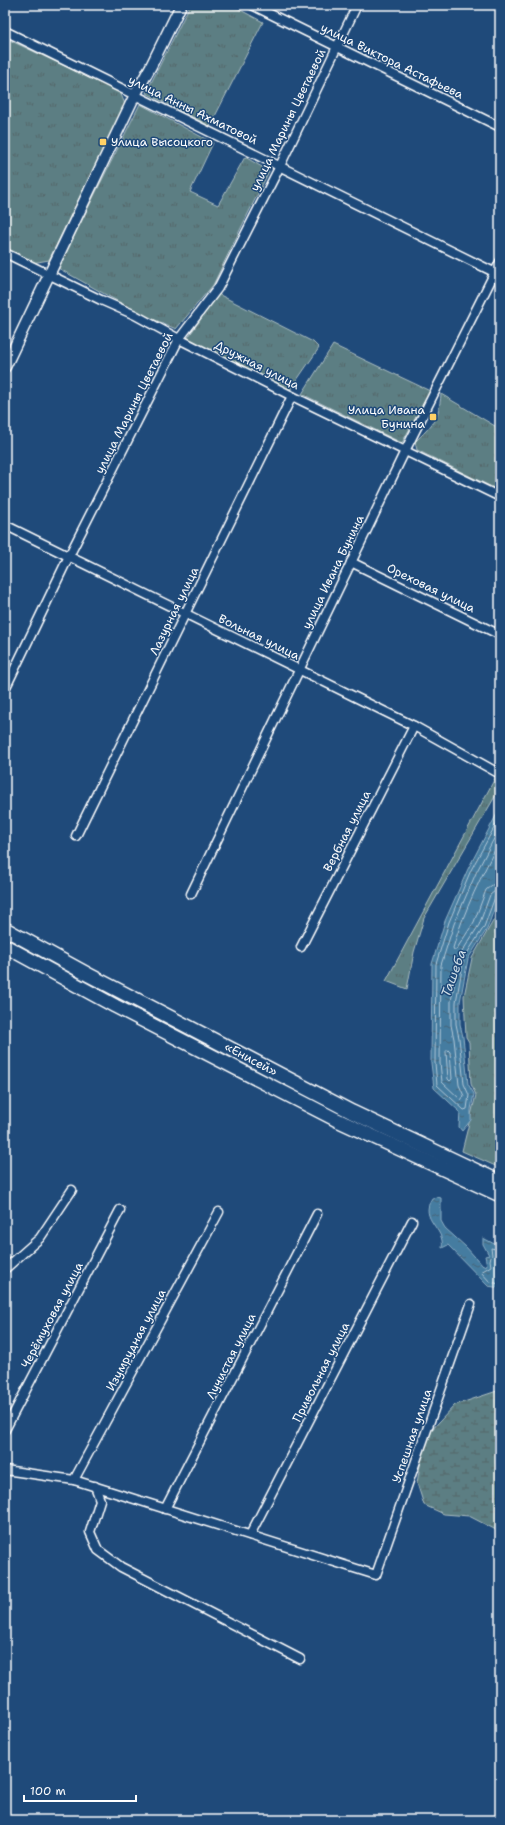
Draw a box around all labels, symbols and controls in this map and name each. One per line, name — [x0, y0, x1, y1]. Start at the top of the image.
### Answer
street label: улица Виктора Астафьева — [318, 19, 466, 103]
street label: улица Марины Цветаевой — [247, 46, 330, 194]
street label: улица Анны Ахматовой — [126, 72, 260, 148]
place label: Улица Высоцкого — [111, 134, 213, 150]
marker: Улица Высоцкого — [98, 137, 108, 147]
street label: улица Марины Цветаевой — [91, 330, 177, 476]
street label: Дружная улица — [212, 337, 303, 394]
place label: Улица Ивана Бунина — [348, 402, 426, 432]
marker: Улица Ивана Бунина — [428, 412, 438, 422]
street label: улица Ивана Бунина — [298, 512, 368, 632]
street label: Ореховая улица — [384, 560, 478, 617]
street label: Лазурная улица — [146, 564, 203, 658]
street label: Вольная улица — [216, 610, 303, 664]
street label: Вербная улица — [320, 787, 375, 874]
water label: Ташеба — [437, 947, 470, 999]
street label: «Енисей» — [222, 1038, 280, 1080]
street label: Черёмуховая улица — [17, 1259, 87, 1371]
street label: Изумрудная улица — [102, 1286, 170, 1394]
street label: Лучистая улица — [202, 1310, 260, 1402]
street label: Привольная улица — [289, 1319, 353, 1425]
street label: Успешная улица — [388, 1386, 436, 1485]
scale bar — [24, 1777, 136, 1803]
text: 100 m — [30, 1783, 66, 1799]

